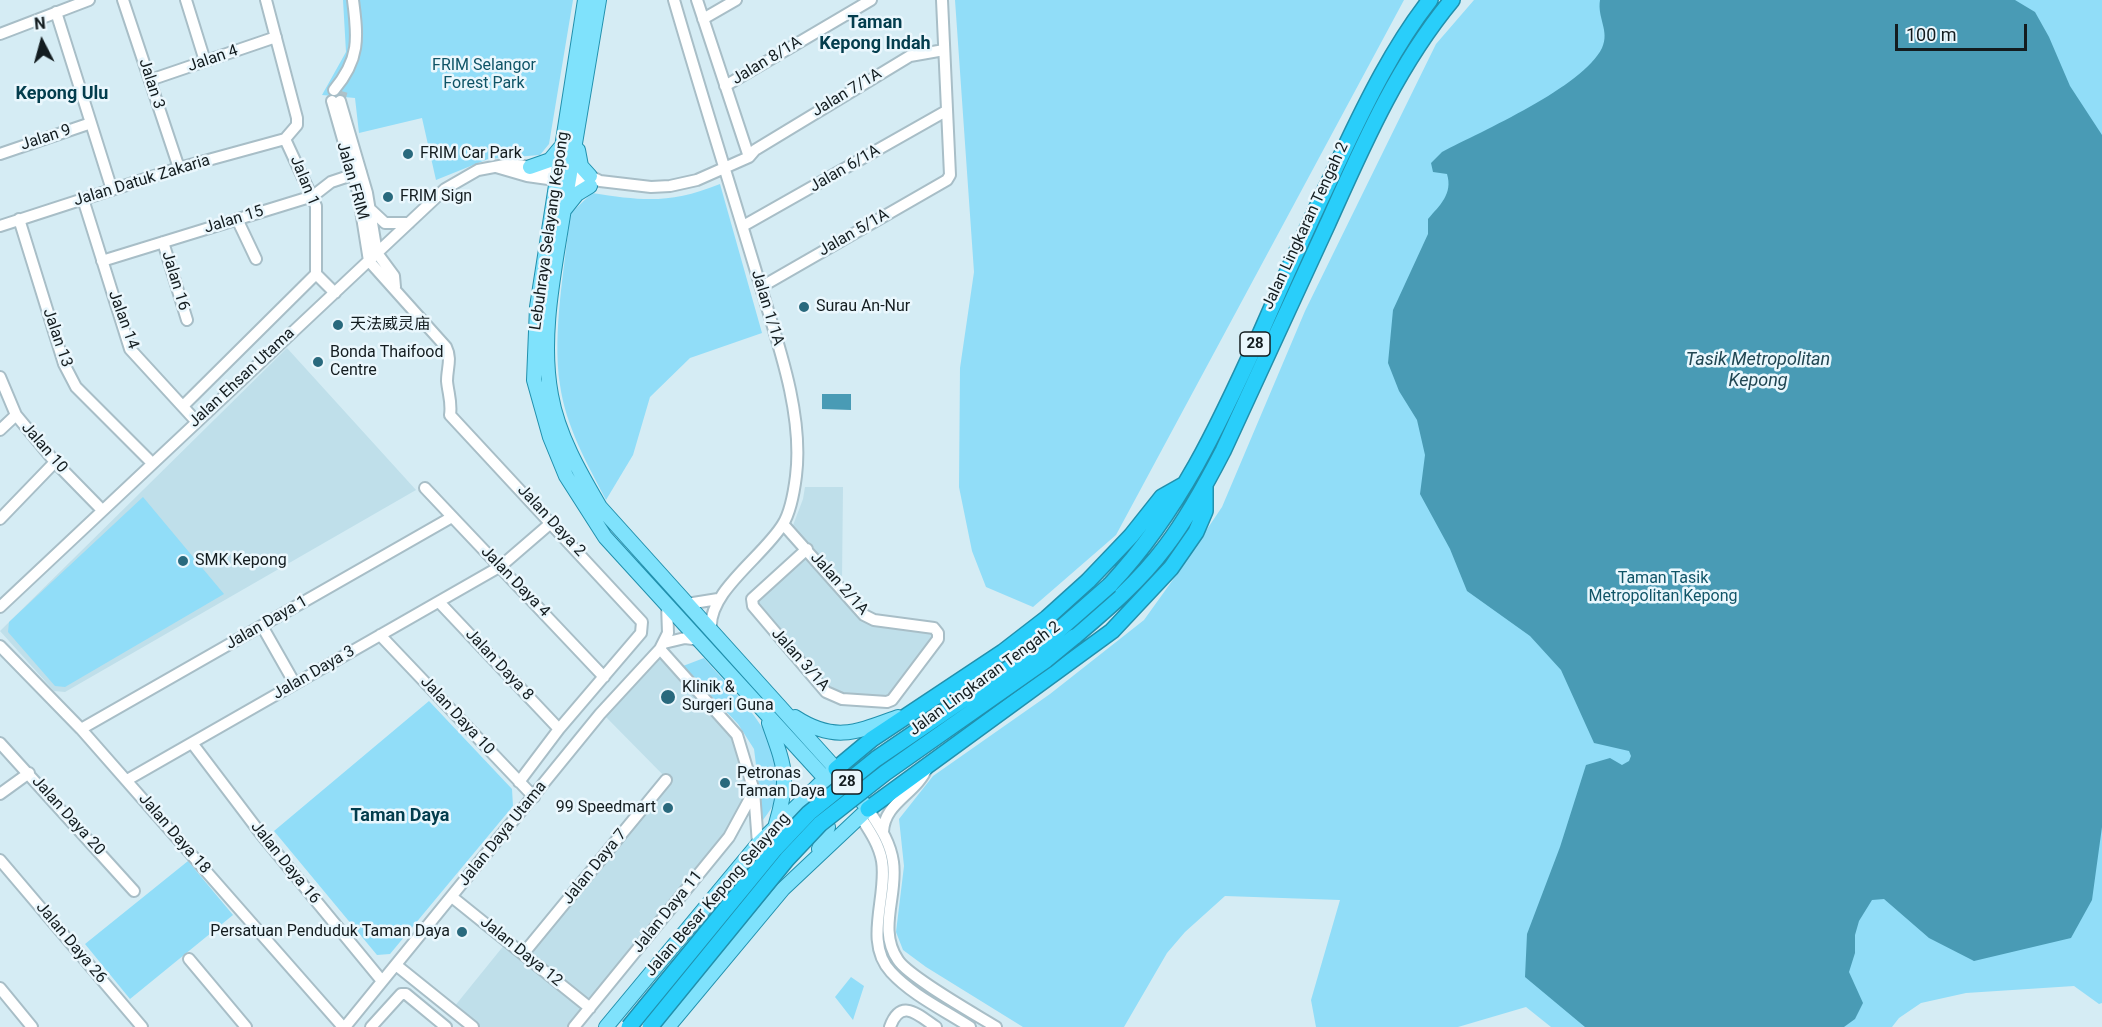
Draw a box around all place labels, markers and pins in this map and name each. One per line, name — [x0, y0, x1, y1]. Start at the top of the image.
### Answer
place label: FRIM Car Park — [420, 144, 522, 164]
marker: FRIM Car Park — [401, 147, 415, 161]
place label: FRIM Sign — [400, 187, 472, 207]
marker: FRIM Sign — [381, 190, 395, 204]
place label: Surau An-Nur — [816, 297, 910, 317]
marker: Surau An-Nur — [797, 300, 811, 314]
place label: 天法威灵庙 — [350, 315, 430, 335]
marker: 天法威灵庙 — [331, 318, 345, 332]
place label: Bonda Thaifood Centre — [330, 343, 443, 381]
marker: Bonda Thaifood Centre — [311, 355, 325, 369]
place label: SMK Kepong — [195, 551, 287, 571]
marker: SMK Kepong — [176, 554, 190, 568]
place label: Klinik & Surgeri Guna — [682, 678, 774, 716]
marker: Klinik & Surgeri Guna — [659, 688, 677, 706]
place label: Petronas Taman Daya — [737, 764, 825, 802]
marker: Petronas Taman Daya — [718, 776, 732, 790]
place label: 99 Speedmart — [556, 798, 656, 818]
marker: 99 Speedmart — [661, 801, 675, 815]
place label: Persatuan Penduduk Taman Daya — [210, 922, 450, 942]
marker: Persatuan Penduduk Taman Daya — [455, 925, 469, 939]

